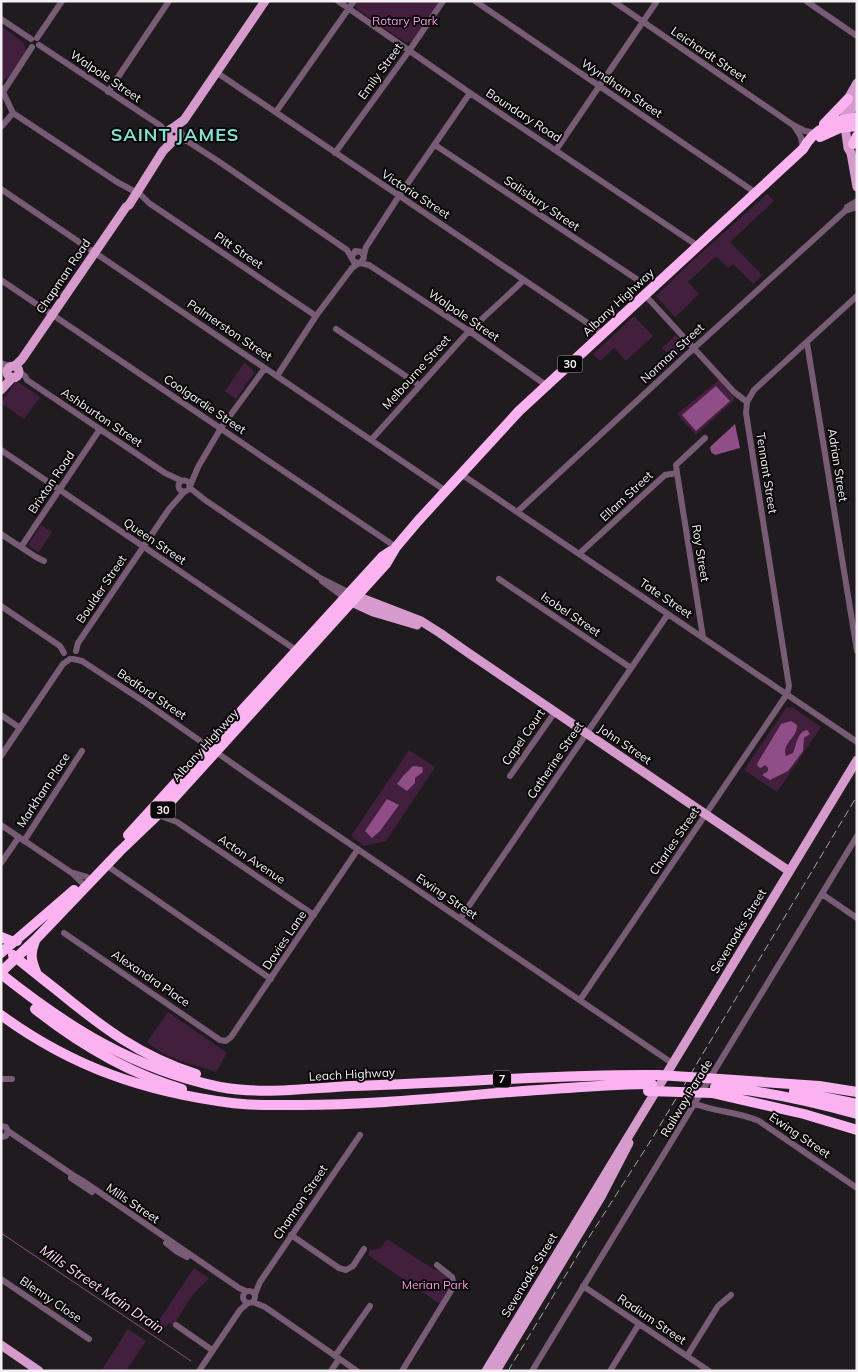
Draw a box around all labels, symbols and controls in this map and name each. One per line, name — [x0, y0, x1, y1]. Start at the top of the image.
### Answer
park label: Rotary Park — [372, 13, 439, 28]
street label: Leichardt Street — [668, 23, 750, 85]
street label: Emily Street — [355, 40, 405, 102]
street label: Walpole Street — [68, 47, 144, 105]
street label: Wyndham Street — [579, 55, 665, 121]
street label: Boundary Road — [483, 85, 565, 145]
district label: SAINT JAMES — [111, 123, 239, 146]
street label: Victoria Street — [379, 166, 453, 222]
street label: Salisbury Street — [501, 172, 583, 234]
street label: Pitt Street — [212, 228, 266, 272]
street label: Chapman Road — [32, 236, 94, 316]
street label: Albany Highway — [579, 265, 657, 339]
street label: Walpole Street — [426, 286, 502, 344]
street label: Palmerston Street — [185, 296, 275, 364]
street label: Norman Street — [637, 320, 707, 386]
street label: Melbourne Street — [379, 332, 453, 412]
road number: 30 — [558, 356, 582, 372]
street label: Coolgardie Street — [161, 371, 249, 437]
street label: Ashburton Street — [58, 384, 146, 450]
street label: Adrian Street — [825, 427, 851, 503]
street label: Tennant Street — [753, 431, 781, 515]
street label: Brixton Road — [25, 448, 77, 516]
street label: Ellam Street — [596, 468, 656, 524]
street label: Queen Street — [121, 514, 189, 568]
street label: Roy Street — [689, 523, 713, 583]
street label: Boulder Street — [73, 552, 129, 626]
street label: Tate Street — [637, 575, 695, 621]
street label: Isobel Street — [538, 589, 604, 639]
street label: Bedford Street — [114, 665, 190, 723]
street label: Albany Highway — [168, 705, 242, 784]
street label: Capel Court — [498, 706, 548, 768]
street label: Catherine Street — [524, 718, 586, 802]
street label: John Street — [595, 721, 655, 767]
street label: Markham Place — [13, 750, 73, 830]
road number: 30 — [150, 802, 176, 818]
street label: Charles Street — [646, 804, 702, 878]
street label: Acton Avenue — [216, 831, 288, 887]
street label: Ewing Street — [413, 870, 481, 922]
street label: Sevenoaks Street — [707, 886, 769, 976]
street label: Davies Lane — [259, 908, 309, 972]
street label: Alexandra Place — [109, 946, 193, 1010]
street label: Railway Parade — [657, 1056, 715, 1140]
street label: Leach Highway — [308, 1064, 396, 1084]
road number: 7 — [493, 1070, 511, 1088]
street label: Ewing Street — [766, 1109, 834, 1161]
street label: Channon Street — [270, 1162, 330, 1242]
street label: Mills Street — [103, 1180, 163, 1226]
street label: Sevenoaks Street — [498, 1230, 560, 1320]
water label: Mills Street Main Drain — [36, 1241, 168, 1337]
street label: Blenny Close — [17, 1273, 85, 1325]
park label: Merian Park — [402, 1277, 469, 1292]
street label: Radium Street — [615, 1291, 689, 1347]

